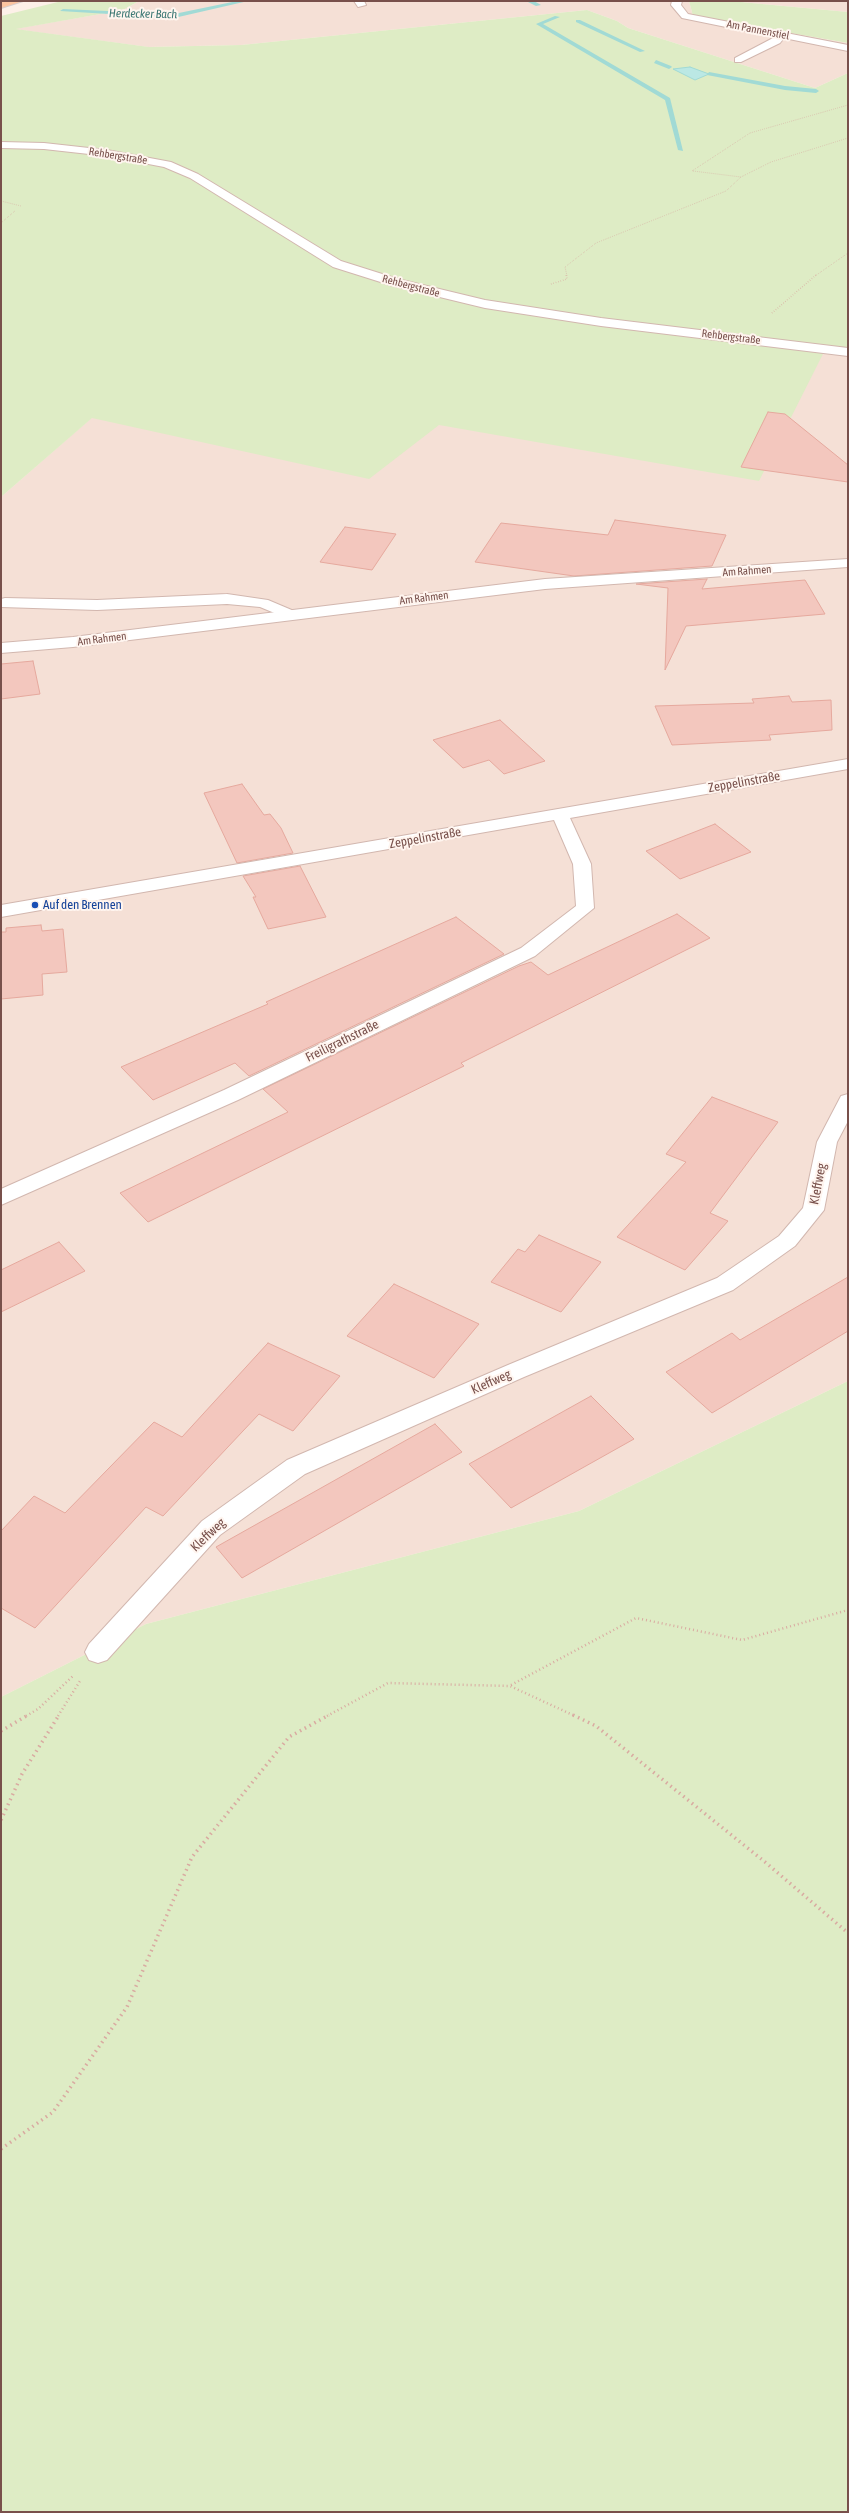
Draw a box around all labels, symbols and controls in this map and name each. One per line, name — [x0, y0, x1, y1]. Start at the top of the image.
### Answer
water label: Herdecker Bach — [109, 6, 177, 22]
street label: Am Pannenstiel — [726, 17, 790, 43]
street label: Rehbergstraße — [88, 145, 148, 167]
street label: Rehbergstraße — [381, 272, 441, 300]
street label: Rehbergstraße — [701, 327, 761, 347]
street label: Am Rahmen — [722, 563, 772, 579]
street label: Am Rahmen — [399, 588, 449, 608]
street label: Am Rahmen — [77, 629, 127, 649]
street label: Zeppelinstraße — [707, 768, 781, 796]
street label: Zeppelinstraße — [388, 824, 462, 852]
place label: Auf den Brennen — [43, 897, 122, 913]
marker: Auf den Brennen — [30, 900, 40, 910]
street label: Freiligrathstraße — [303, 1017, 381, 1065]
street label: Kleffweg — [806, 1162, 830, 1206]
street label: Kleffweg — [469, 1366, 513, 1398]
street label: Kleffweg — [187, 1515, 229, 1555]

